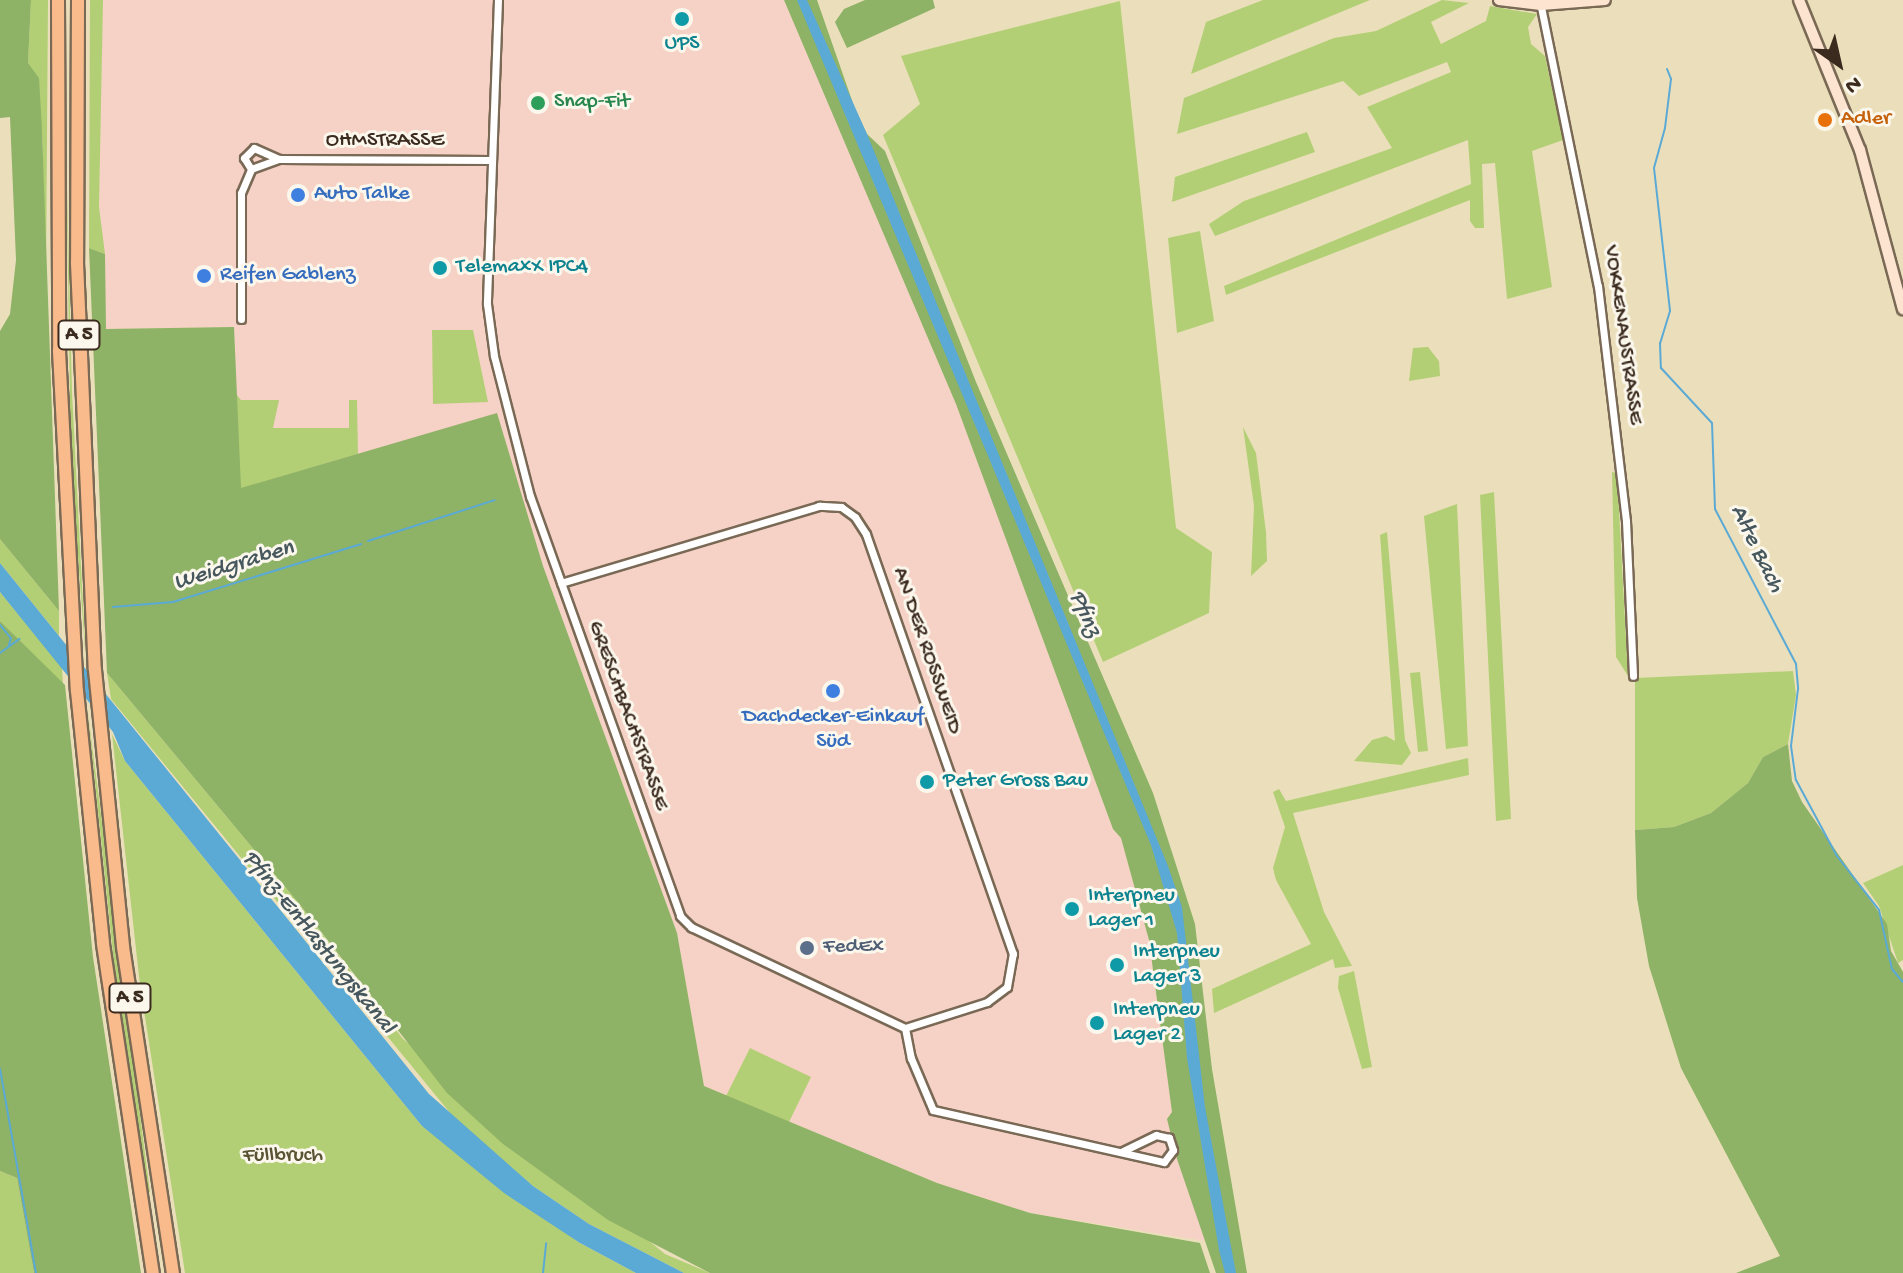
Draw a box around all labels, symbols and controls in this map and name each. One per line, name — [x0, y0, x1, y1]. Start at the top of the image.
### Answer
marker: UPS — [673, 10, 691, 28]
north arrow — [1799, 24, 1879, 104]
place label: UPS — [664, 32, 700, 58]
text: N — [1839, 69, 1866, 99]
place label: Snap-Fit — [554, 90, 630, 116]
marker: Snap-Fit — [529, 94, 547, 112]
place label: Adler — [1841, 107, 1891, 133]
marker: Adler — [1816, 111, 1834, 129]
street label: OHMSTRASSE — [326, 129, 444, 155]
place label: Auto Talke — [314, 182, 410, 208]
marker: Auto Talke — [289, 186, 307, 204]
street label: VOKKENAUSTRASSE — [1596, 244, 1648, 426]
place label: TelemaxX IPC4 — [456, 255, 588, 281]
marker: TelemaxX IPC4 — [431, 259, 449, 277]
place label: Reifen Gablenz — [220, 263, 355, 289]
marker: Reifen Gablenz — [195, 267, 213, 285]
road number: A 5 — [57, 319, 101, 351]
water label: Alte Bach — [1722, 500, 1790, 598]
water label: Weidgraben — [171, 534, 297, 598]
street label: AN DER ROSSWEID — [885, 564, 967, 738]
water label: Pfinz — [1061, 586, 1107, 642]
street label: GRESCHBACHSTRASSE — [580, 618, 674, 814]
marker: Dachdecker-Einkauf Süd — [824, 682, 842, 700]
place label: Dachdecker-Einkauf Süd — [742, 704, 924, 756]
place label: Peter Gross Bau — [943, 769, 1088, 795]
marker: Peter Gross Bau — [918, 773, 936, 791]
water label: Pfinz-Entlastungskanal — [235, 845, 401, 1041]
place label: Interpneu Lager 1 — [1088, 883, 1175, 934]
marker: Interpneu Lager 1 — [1063, 900, 1081, 918]
place label: FedEx — [823, 935, 884, 961]
marker: FedEx — [798, 939, 816, 957]
place label: Interpneu Lager 3 — [1133, 939, 1220, 990]
marker: Interpneu Lager 3 — [1108, 956, 1126, 974]
road number: A 5 — [108, 982, 152, 1014]
place label: Interpneu Lager 2 — [1113, 997, 1200, 1048]
marker: Interpneu Lager 2 — [1088, 1014, 1106, 1032]
park label: Füllbruch — [243, 1144, 323, 1170]

